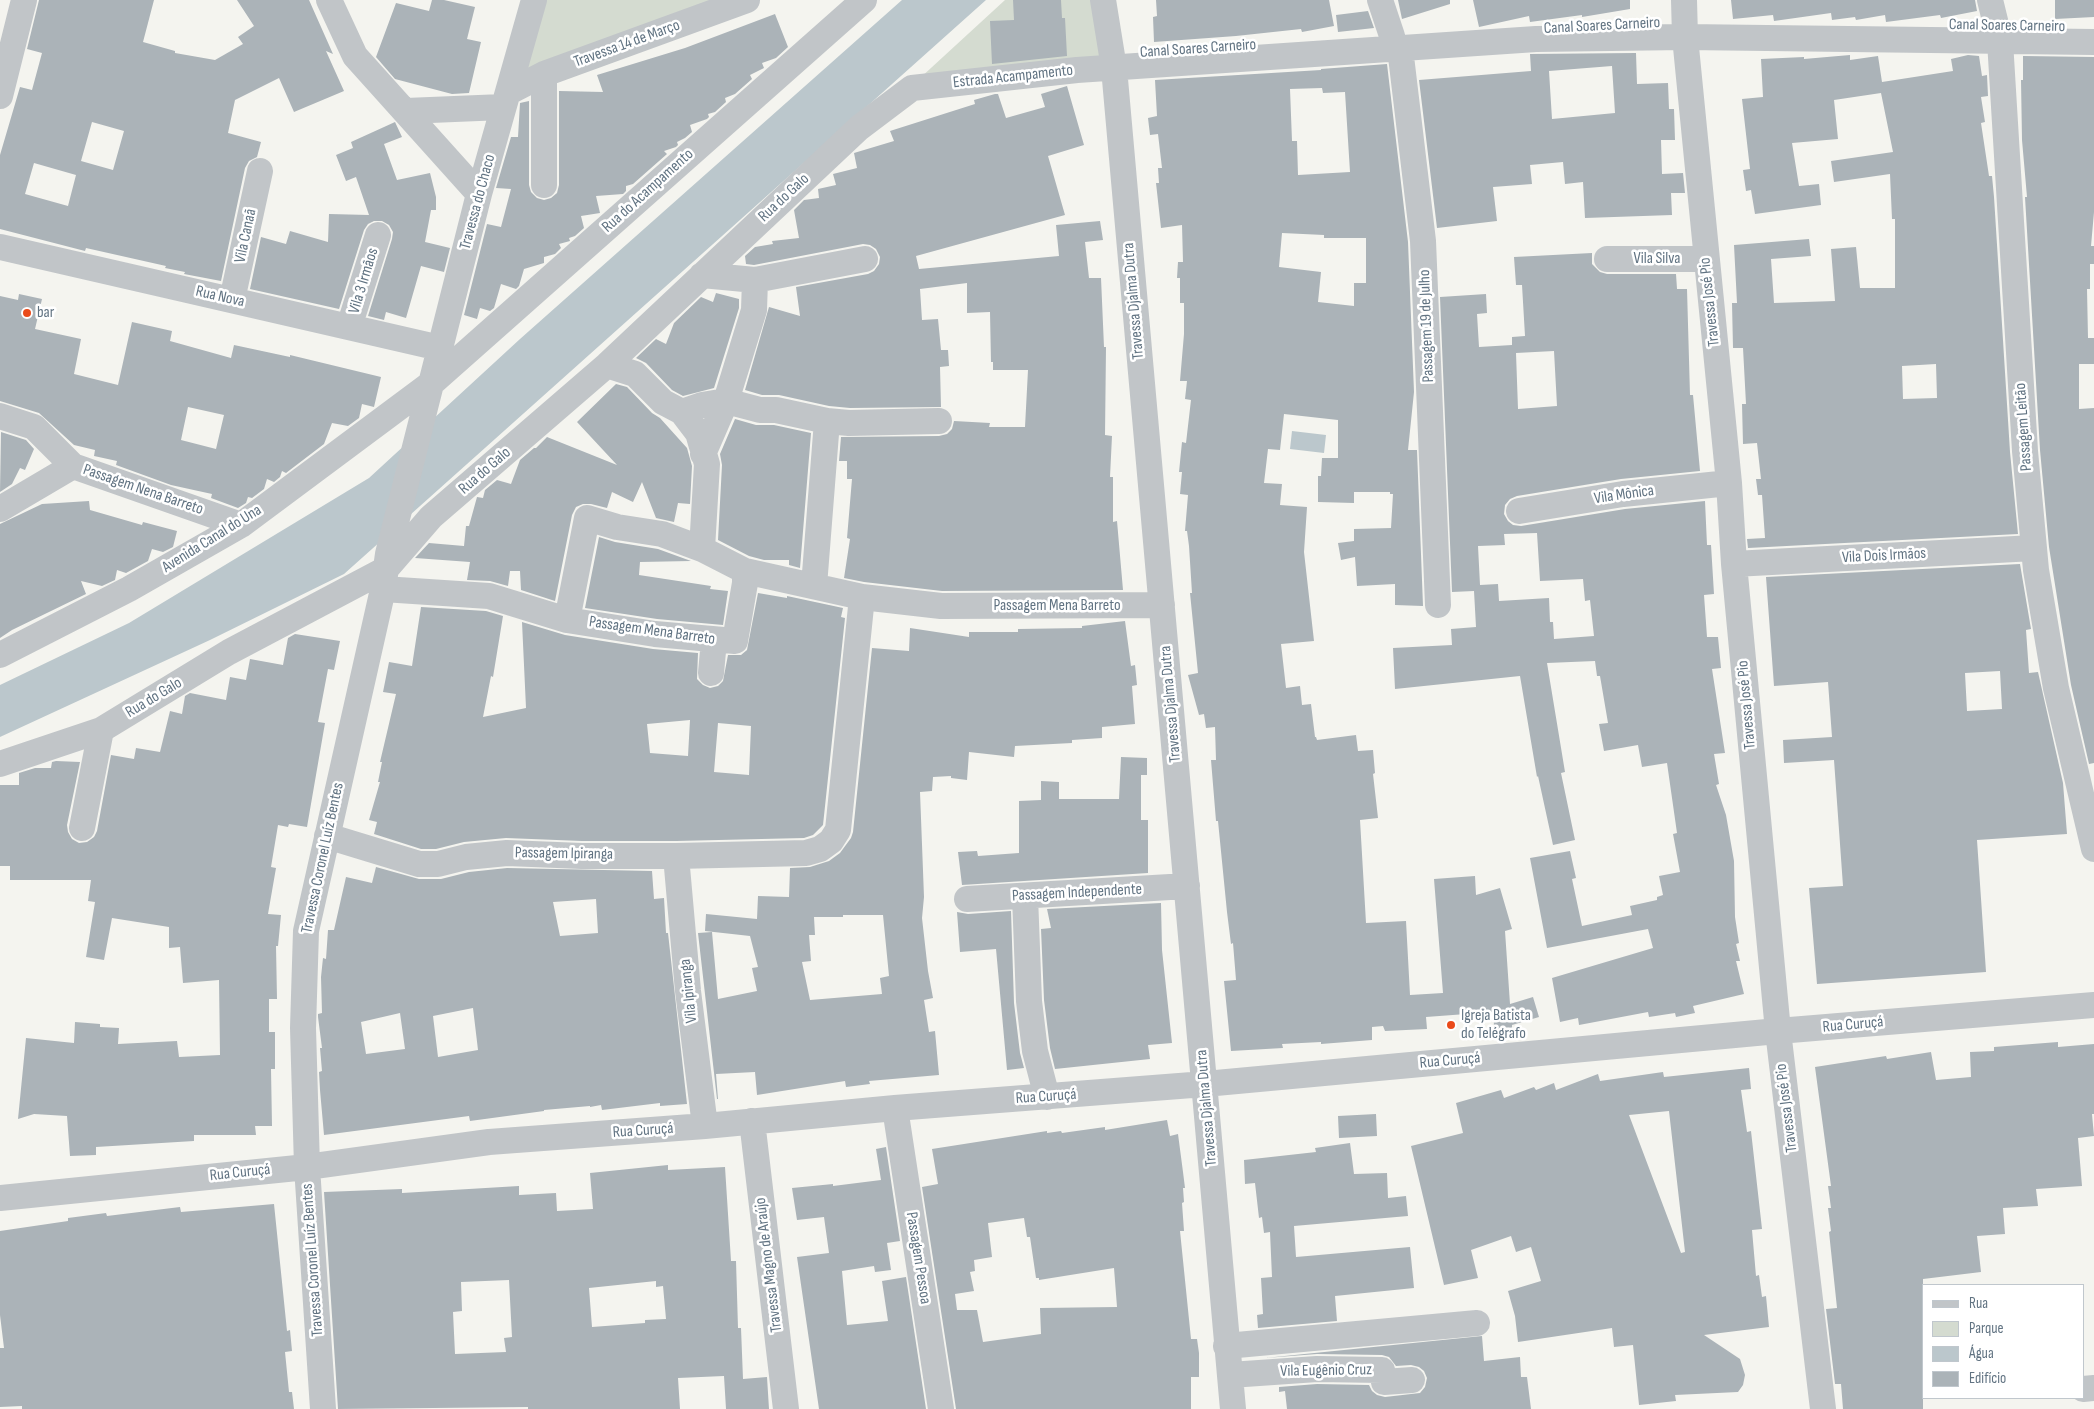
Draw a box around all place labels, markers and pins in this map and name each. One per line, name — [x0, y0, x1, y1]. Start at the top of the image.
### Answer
place label: bar — [37, 303, 54, 323]
marker: bar — [21, 307, 33, 319]
place label: Igreja Batista do Telégrafo — [1461, 1006, 1531, 1044]
marker: Igreja Batista do Telégrafo — [1445, 1019, 1457, 1031]

